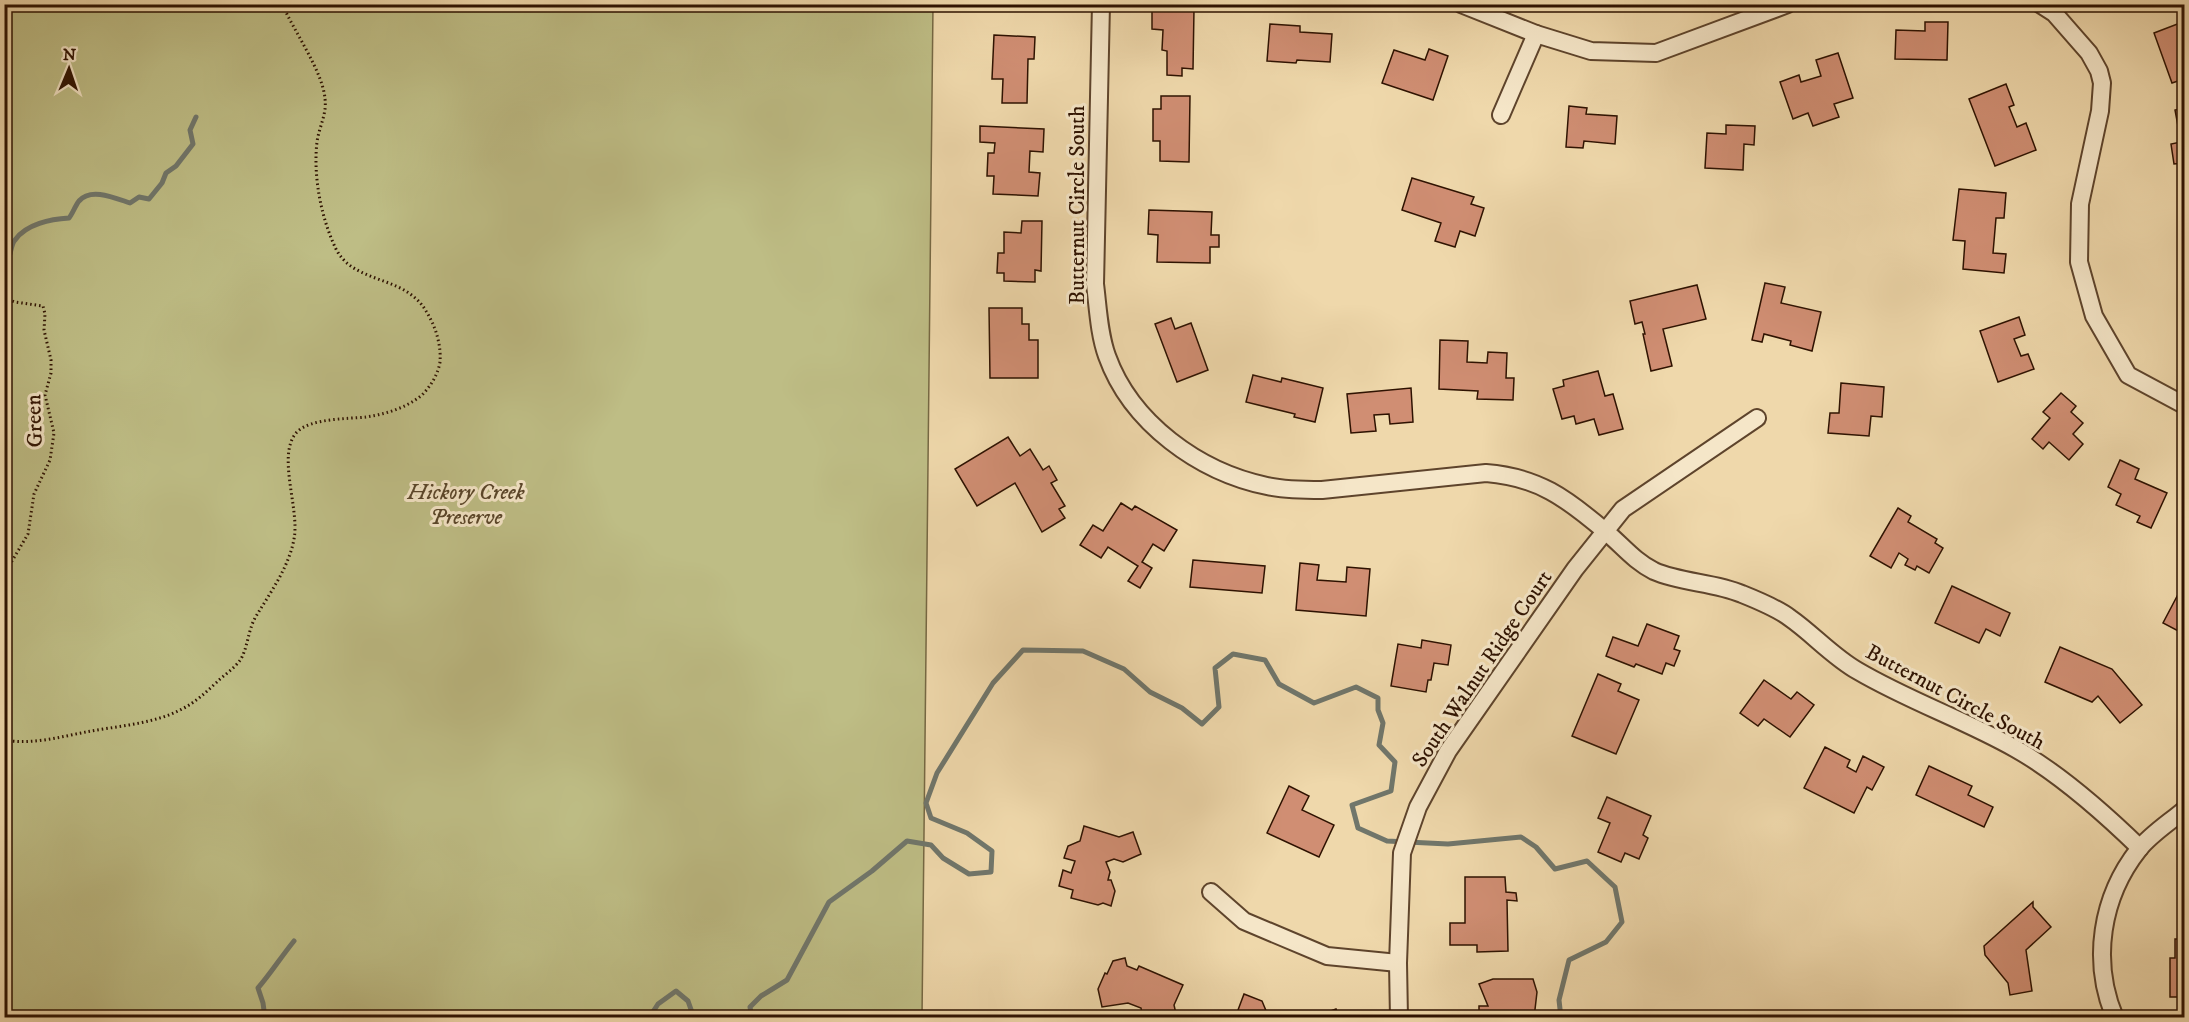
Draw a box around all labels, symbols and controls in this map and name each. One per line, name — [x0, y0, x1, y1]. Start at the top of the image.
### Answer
north arrow — [39, 39, 99, 99]
text: N — [63, 45, 76, 65]
street label: Butternut Circle South — [1064, 105, 1091, 305]
street label: Green — [20, 393, 49, 448]
park label: Hickory Creek Preserve — [406, 479, 526, 531]
street label: South Walnut Ridge Court — [1406, 565, 1558, 772]
street label: Butternut Circle South — [1861, 639, 2050, 756]

